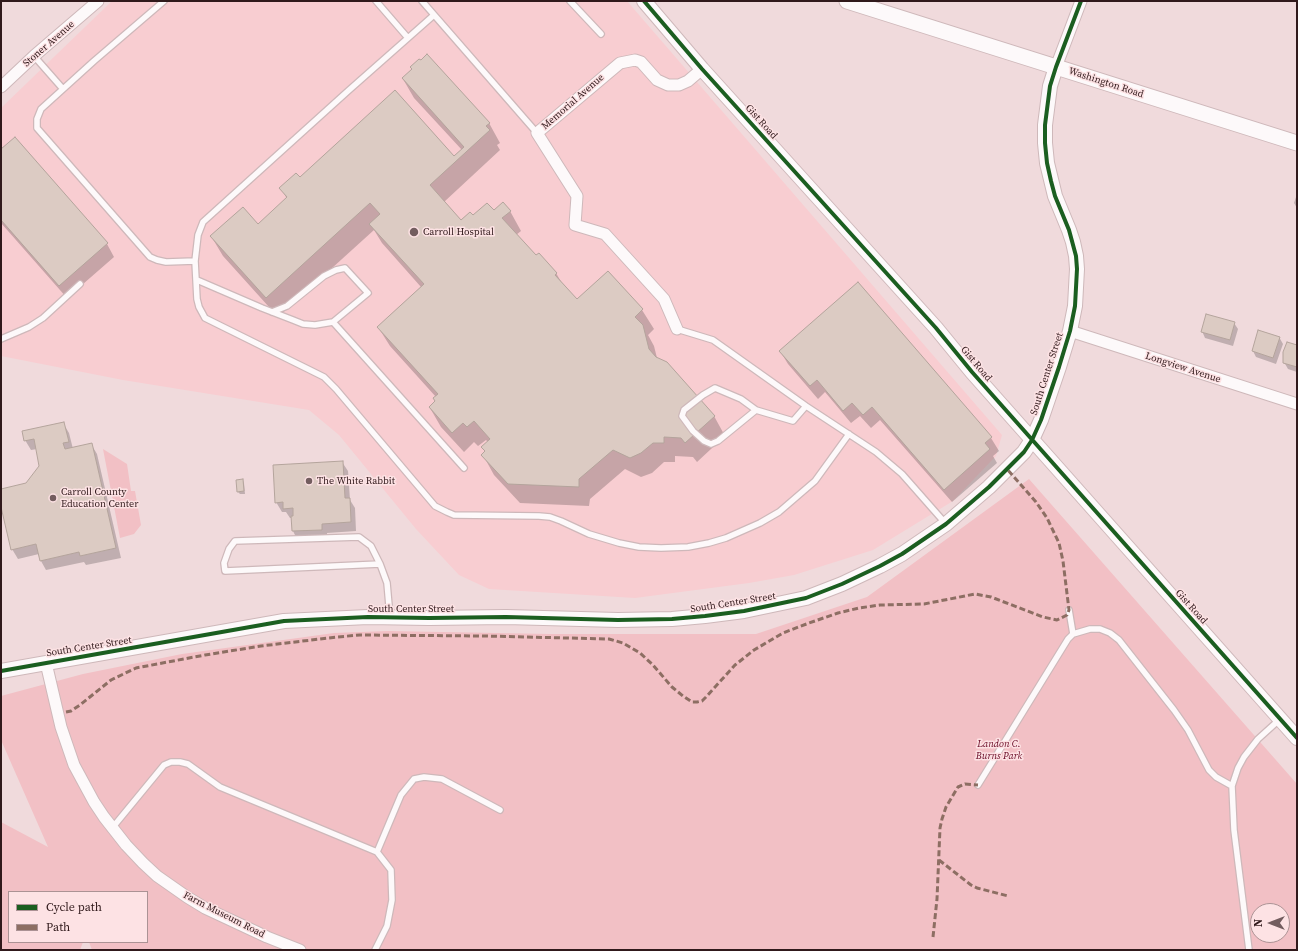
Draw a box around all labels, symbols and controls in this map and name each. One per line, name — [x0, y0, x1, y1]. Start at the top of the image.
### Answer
street label: Stoner Avenue — [21, 18, 77, 70]
street label: Washington Road — [1067, 65, 1145, 101]
street label: Memorial Avenue — [539, 72, 607, 132]
street label: Gist Road — [742, 102, 780, 142]
marker: Carroll Hospital — [408, 226, 420, 238]
place label: Carroll Hospital — [423, 226, 494, 238]
street label: South Center Street — [1028, 331, 1066, 417]
street label: Gist Road — [958, 344, 994, 384]
street label: Longview Avenue — [1144, 350, 1222, 386]
place label: The White Rabbit — [317, 475, 395, 487]
marker: The White Rabbit — [304, 476, 314, 486]
place label: Carroll County Education Center — [61, 486, 138, 510]
marker: Carroll County Education Center — [48, 493, 58, 503]
street label: Gist Road — [1172, 587, 1210, 627]
street label: South Center Street — [690, 590, 776, 616]
street label: South Center Street — [368, 603, 454, 615]
street label: South Center Street — [46, 634, 132, 660]
park label: Landon C. Burns Park — [976, 738, 1022, 762]
street label: Farm Museum Road — [181, 889, 267, 941]
legend — [8, 891, 148, 943]
text: Cycle path — [46, 899, 102, 915]
north arrow — [1250, 903, 1290, 943]
text: Path — [46, 919, 70, 935]
text: N — [1251, 919, 1266, 927]

